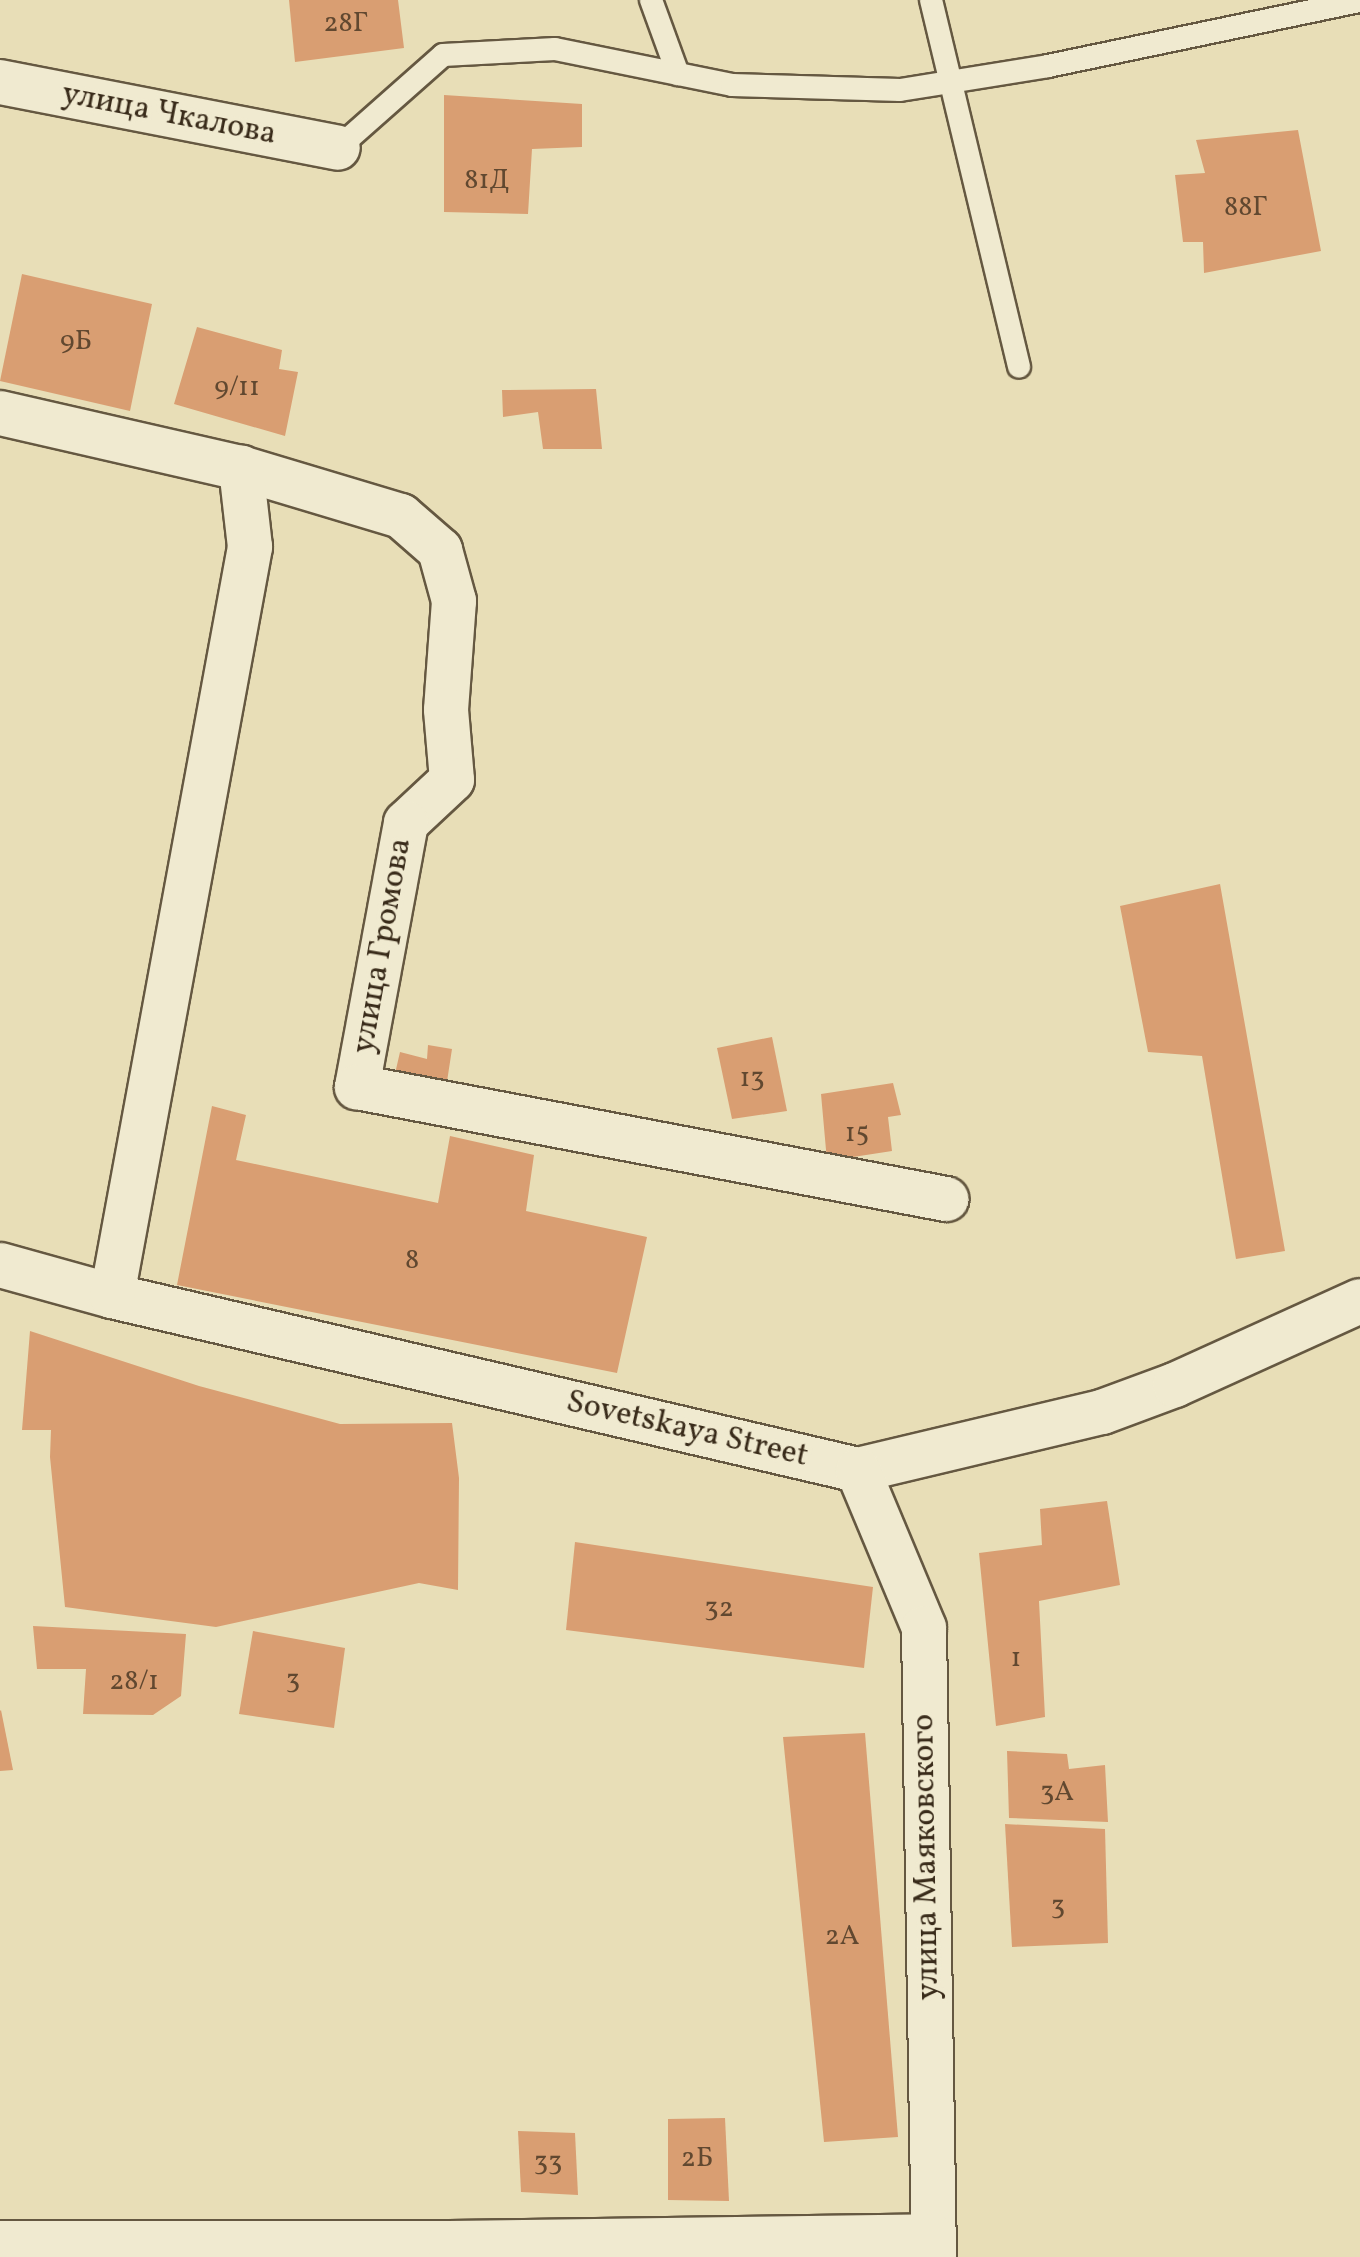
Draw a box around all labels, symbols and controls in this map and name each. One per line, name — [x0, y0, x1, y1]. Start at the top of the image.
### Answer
house number: 28Г — [324, 7, 368, 41]
street label: улица Чкалова — [59, 75, 279, 155]
house number: 81Д — [464, 164, 510, 198]
house number: 88Г — [1224, 191, 1268, 225]
house number: 9Б — [60, 325, 92, 359]
house number: 9/11 — [214, 371, 260, 405]
street label: улица Громова — [345, 835, 421, 1057]
house number: 13 — [739, 1062, 765, 1096]
house number: 15 — [845, 1117, 869, 1151]
house number: 8 — [405, 1244, 419, 1278]
street label: Sovetskaya Street — [562, 1384, 812, 1476]
house number: 32 — [704, 1592, 734, 1626]
house number: 1 — [1011, 1642, 1021, 1676]
house number: 3 — [286, 1664, 300, 1698]
house number: 28/1 — [109, 1665, 159, 1699]
street label: улица Маяковского — [905, 1714, 949, 2000]
house number: 3А — [1040, 1776, 1074, 1810]
house number: 3 — [1051, 1890, 1065, 1924]
house number: 2А — [825, 1920, 859, 1954]
house number: 2Б — [681, 2142, 713, 2176]
house number: 33 — [534, 2146, 562, 2180]

